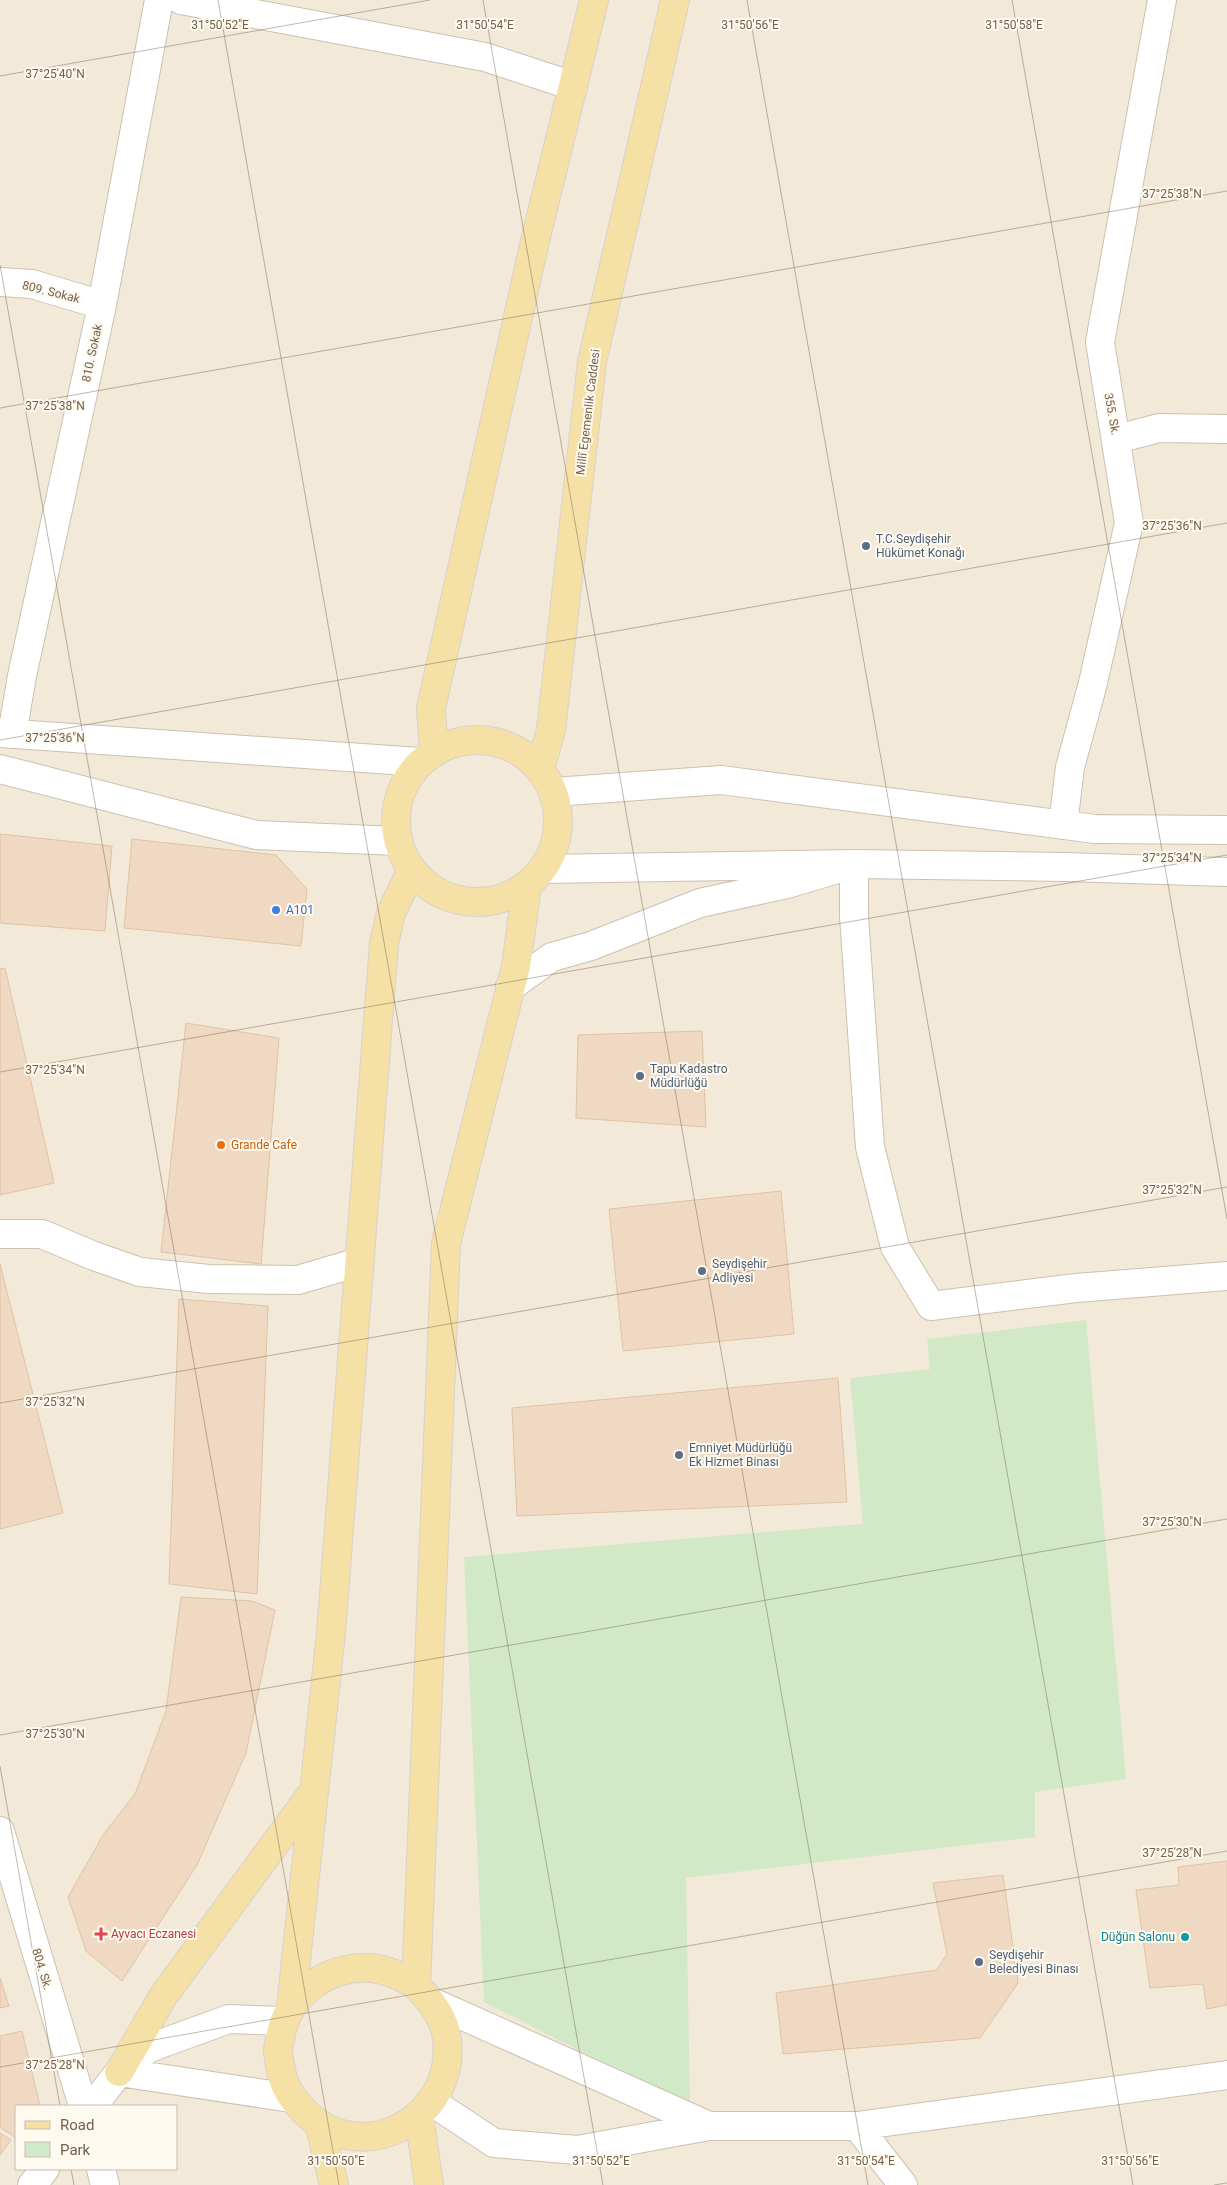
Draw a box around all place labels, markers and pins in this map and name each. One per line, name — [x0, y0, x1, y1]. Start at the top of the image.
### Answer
place label: T.C.Seydişehir Hükümet Konağı — [876, 532, 965, 560]
marker: T.C.Seydişehir Hükümet Konağı — [860, 540, 872, 552]
place label: A101 — [286, 903, 314, 917]
marker: A101 — [270, 904, 282, 916]
place label: Tapu Kadastro Müdürlüğü — [650, 1062, 728, 1090]
marker: Tapu Kadastro Müdürlüğü — [634, 1070, 646, 1082]
place label: Grande Cafe — [231, 1138, 297, 1152]
marker: Grande Cafe — [215, 1139, 227, 1151]
place label: Seydişehir Adliyesi — [712, 1257, 767, 1285]
marker: Seydişehir Adliyesi — [696, 1265, 708, 1277]
place label: Emniyet Müdürlüğü Ek Hizmet Binası — [689, 1441, 792, 1469]
marker: Emniyet Müdürlüğü Ek Hizmet Binası — [673, 1449, 685, 1461]
place label: Ayvacı Eczanesi — [111, 1927, 196, 1941]
marker: Ayvacı Eczanesi — [95, 1928, 107, 1940]
place label: Düğün Salonu — [1101, 1930, 1175, 1944]
marker: Düğün Salonu — [1179, 1931, 1191, 1943]
place label: Seydişehir Belediyesi Binası — [989, 1948, 1079, 1976]
marker: Seydişehir Belediyesi Binası — [973, 1956, 985, 1968]

